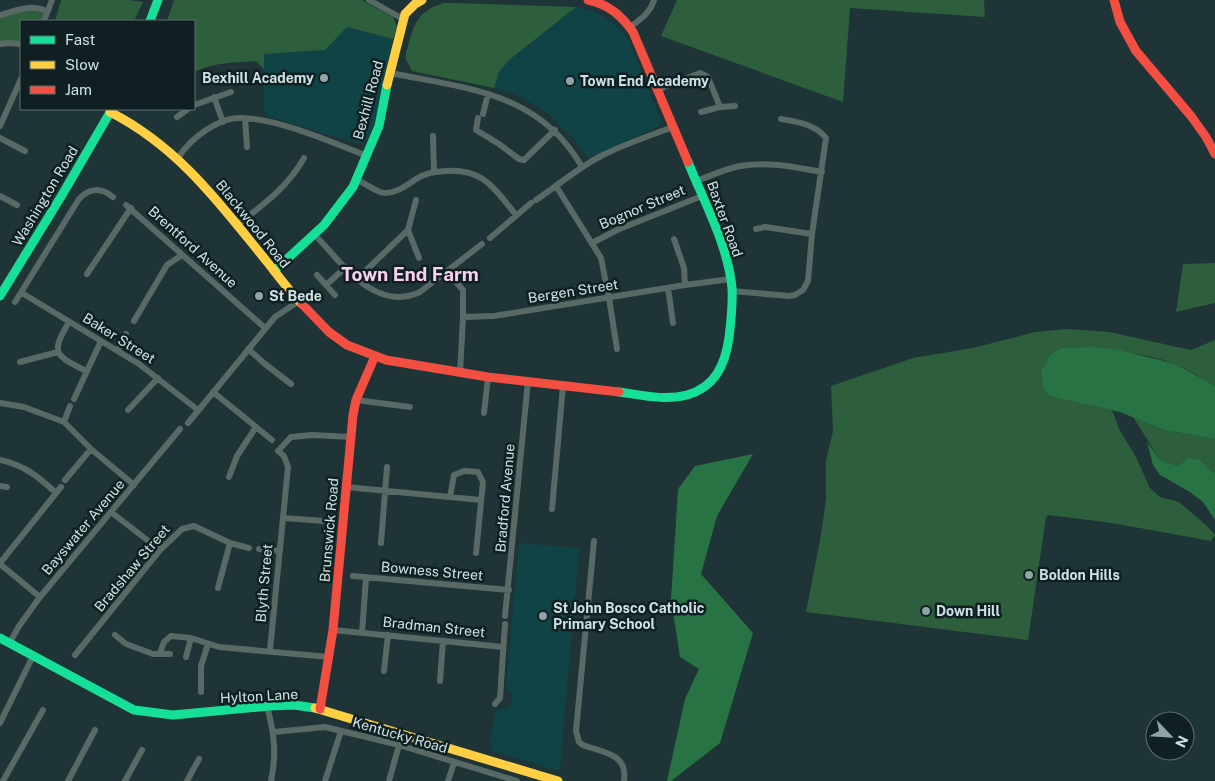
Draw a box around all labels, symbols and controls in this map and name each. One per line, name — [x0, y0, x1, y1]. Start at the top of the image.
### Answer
legend — [20, 20, 195, 110]
text: Fast — [65, 31, 95, 48]
text: Slow — [65, 56, 100, 73]
street label: Bexhill Road — [350, 59, 386, 141]
place label: Bexhill Academy — [202, 70, 314, 86]
marker: Bexhill Academy — [318, 72, 330, 84]
place label: Town End Academy — [580, 73, 709, 89]
marker: Town End Academy — [564, 75, 576, 87]
text: Jam — [65, 81, 92, 98]
street label: Washington Road — [9, 143, 81, 249]
street label: Blackwood Road — [213, 177, 293, 271]
street label: Baxter Road — [704, 179, 746, 259]
street label: Bognor Street — [597, 182, 687, 232]
street label: Brentford Avenue — [145, 203, 241, 291]
district label: Town End Farm — [341, 263, 479, 285]
street label: Bergen Street — [527, 276, 619, 306]
place label: St Bede — [269, 288, 322, 304]
marker: St Bede — [253, 290, 265, 302]
street label: Baker Street — [80, 309, 158, 367]
street label: Bradford Avenue — [492, 443, 518, 553]
street label: Bayswater Avenue — [38, 476, 128, 578]
street label: Brunswick Road — [316, 477, 342, 583]
street label: Bradshaw Street — [91, 521, 173, 615]
street label: Blyth Street — [253, 543, 275, 623]
street label: Bowness Street — [380, 559, 484, 583]
place label: Boldon Hills — [1039, 567, 1120, 583]
marker: Boldon Hills — [1023, 569, 1035, 581]
place label: St John Bosco Catholic Primary School — [553, 600, 705, 632]
place label: Down Hill — [936, 603, 1000, 619]
marker: Down Hill — [920, 605, 932, 617]
marker: St John Bosco Catholic Primary School — [537, 610, 549, 622]
street label: Bradman Street — [382, 614, 486, 640]
street label: Hylton Lane — [220, 686, 299, 706]
north arrow — [1145, 711, 1195, 761]
street label: Kentucky Road — [351, 714, 449, 756]
text: N — [1172, 733, 1191, 750]

